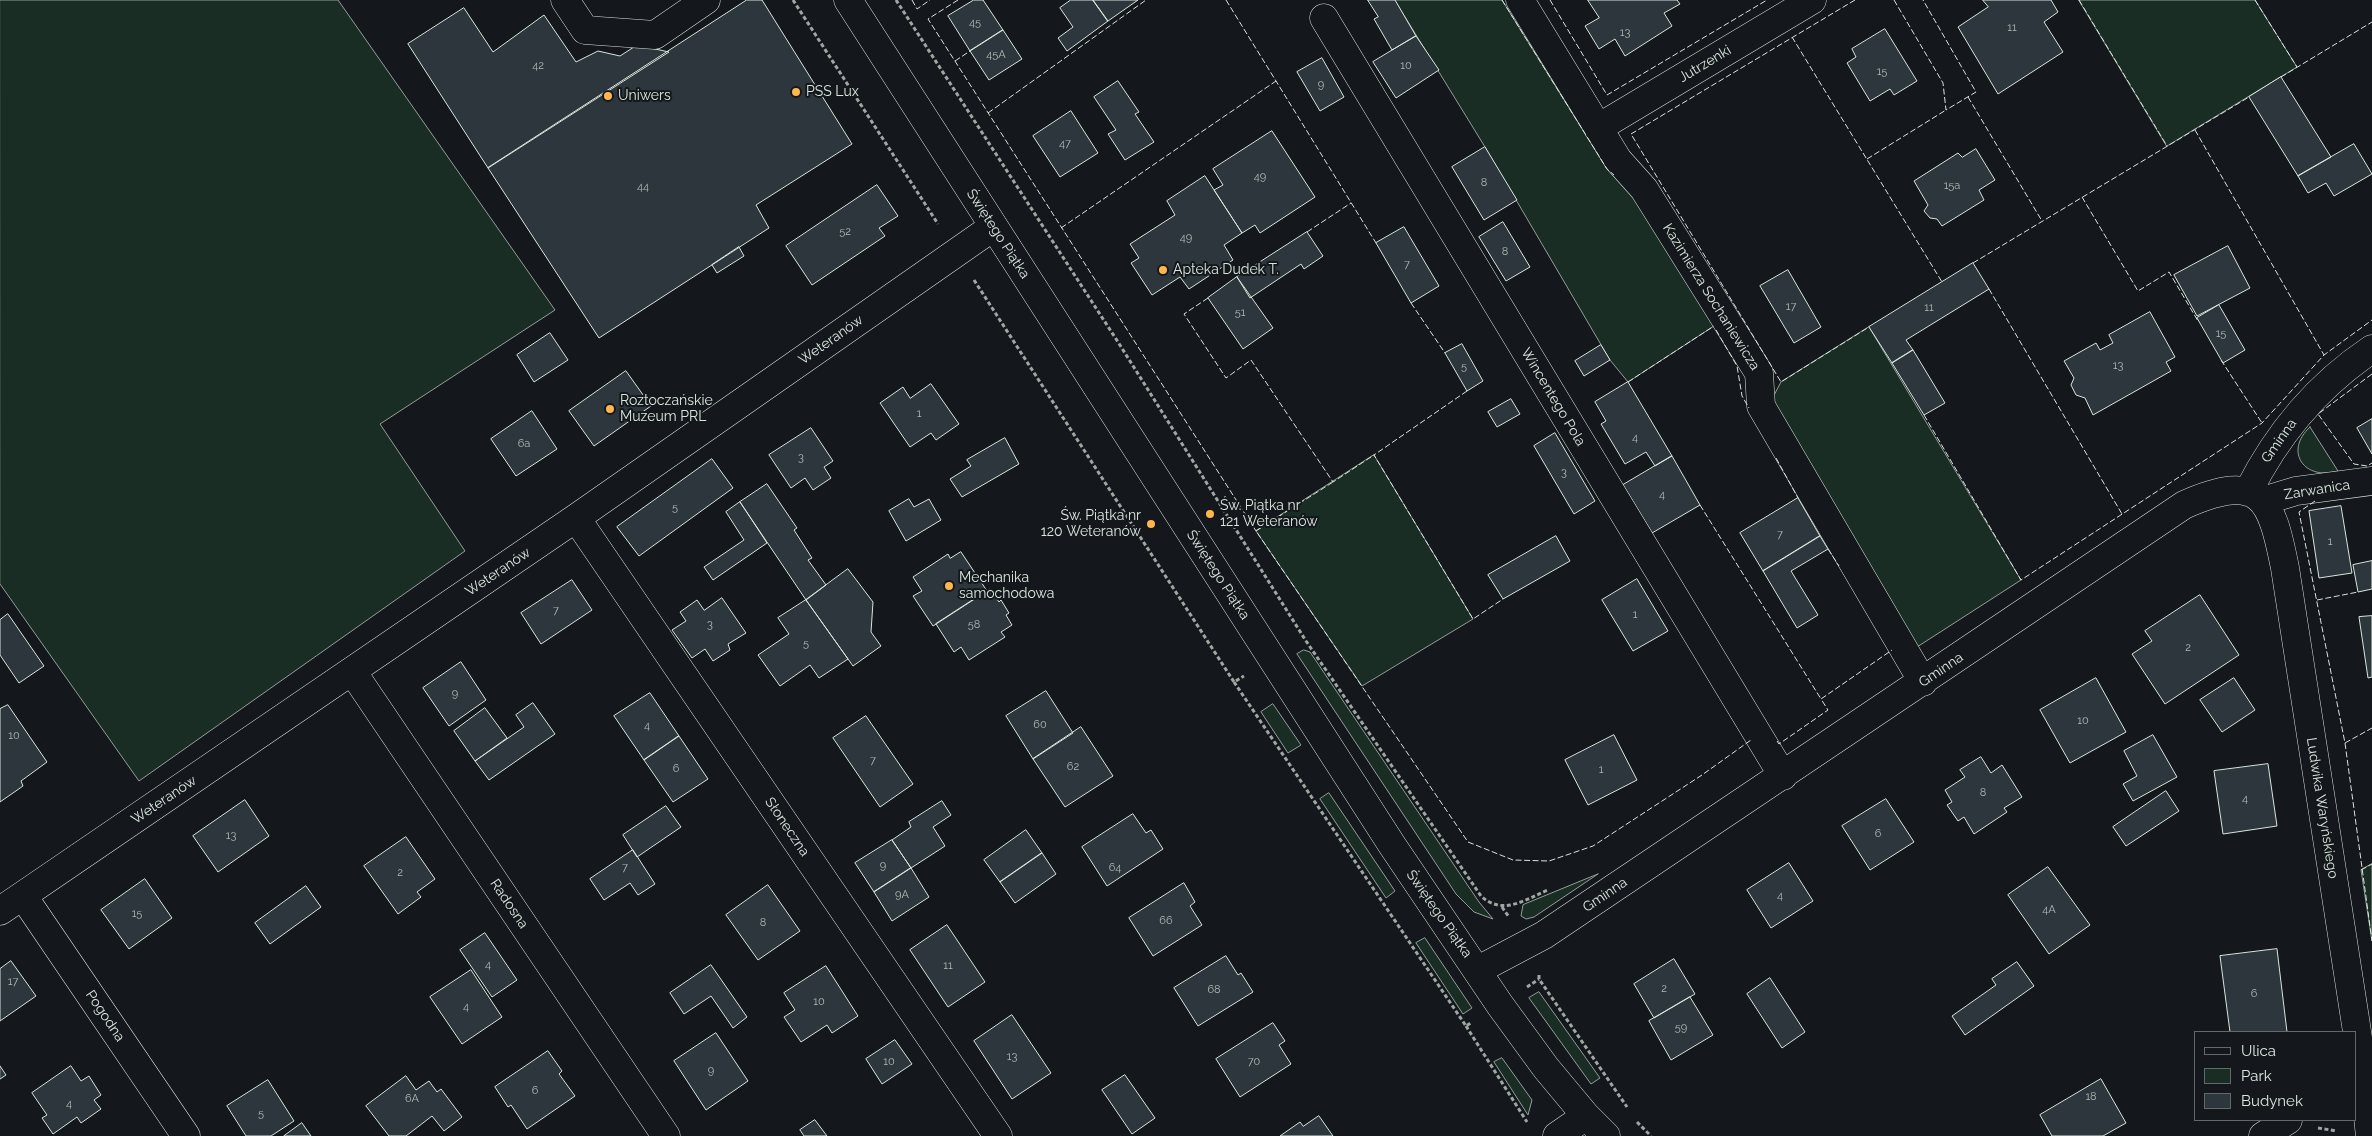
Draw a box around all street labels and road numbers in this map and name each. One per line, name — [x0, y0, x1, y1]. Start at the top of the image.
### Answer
street label: Jutrzenki — [1676, 42, 1734, 86]
street label: Świętego Piątka — [963, 186, 1033, 282]
street label: Kazimierza Sochaniewicza — [1659, 221, 1763, 373]
street label: Weteranów — [796, 312, 866, 368]
street label: Wincentego Pola — [1517, 345, 1589, 449]
street label: Gminna — [2258, 416, 2300, 466]
street label: Zarwanica — [2283, 476, 2351, 504]
street label: Świętego Piątka — [1183, 527, 1253, 623]
street label: Weteranów — [462, 544, 534, 600]
street label: Gminna — [1916, 649, 1966, 691]
street label: Ludwika Waryńskiego — [2303, 736, 2341, 880]
street label: Weteranów — [128, 772, 200, 828]
street label: Słoneczna — [761, 794, 813, 860]
street label: Świętego Piątka — [1403, 867, 1475, 961]
street label: Gminna — [1580, 874, 1630, 916]
street label: Radosna — [486, 876, 532, 932]
street label: Pogodna — [82, 987, 128, 1045]

